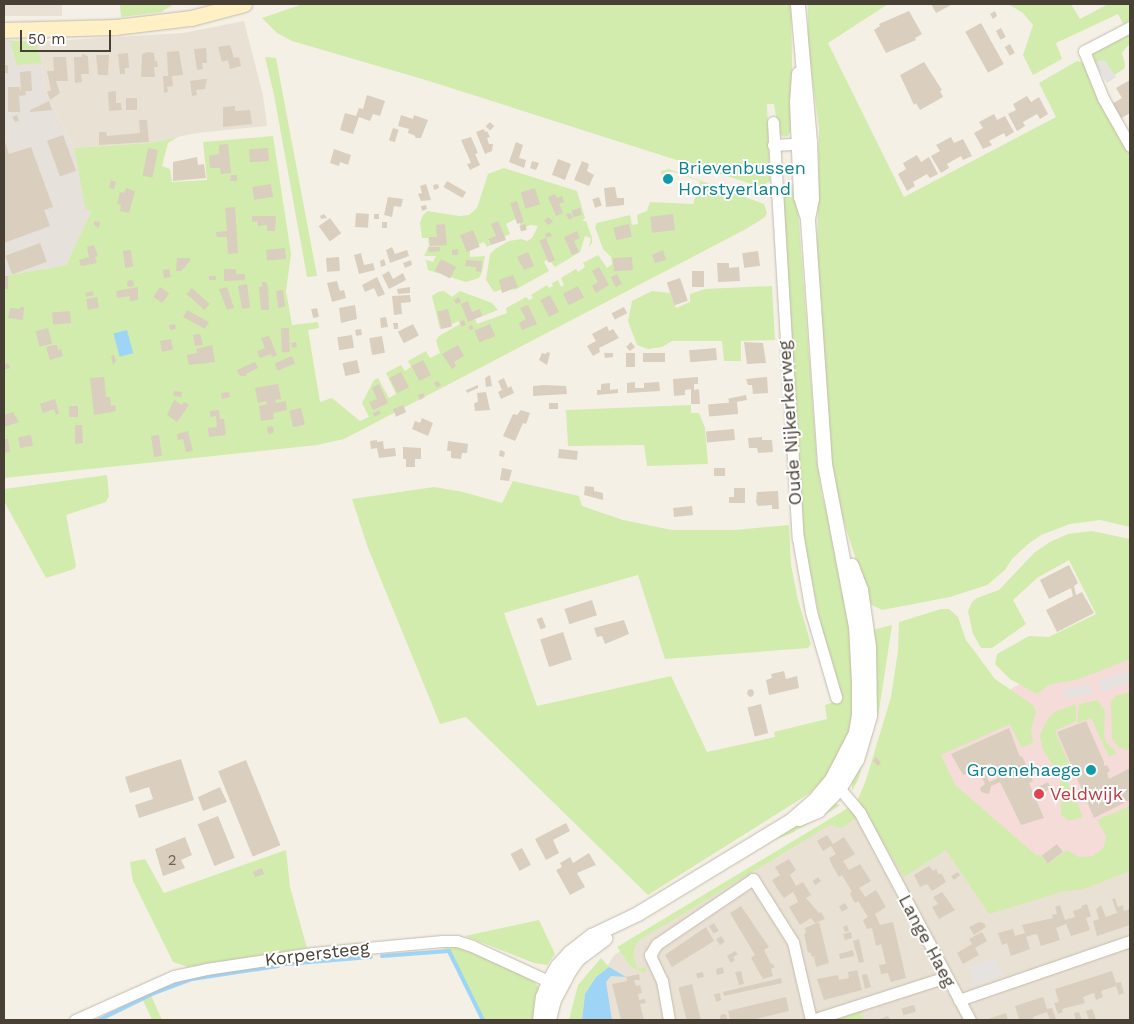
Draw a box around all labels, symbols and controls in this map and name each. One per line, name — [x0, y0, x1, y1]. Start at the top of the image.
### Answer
scale bar — [22, 20, 114, 52]
text: 50 m — [28, 30, 65, 48]
place label: Brievenbussen Horstyerland — [678, 158, 806, 200]
marker: Brievenbussen Horstyerland — [662, 173, 674, 185]
street label: Oude Nijkerkerweg — [773, 340, 807, 506]
place label: Groenehaege — [967, 759, 1081, 781]
marker: Groenehaege — [1085, 764, 1097, 776]
place label: Veldwijk — [1050, 783, 1123, 805]
marker: Veldwijk — [1032, 787, 1046, 801]
house number: 2 — [168, 852, 176, 870]
street label: Lange Haeg — [894, 891, 960, 991]
street label: Korpersteeg — [263, 937, 371, 971]

